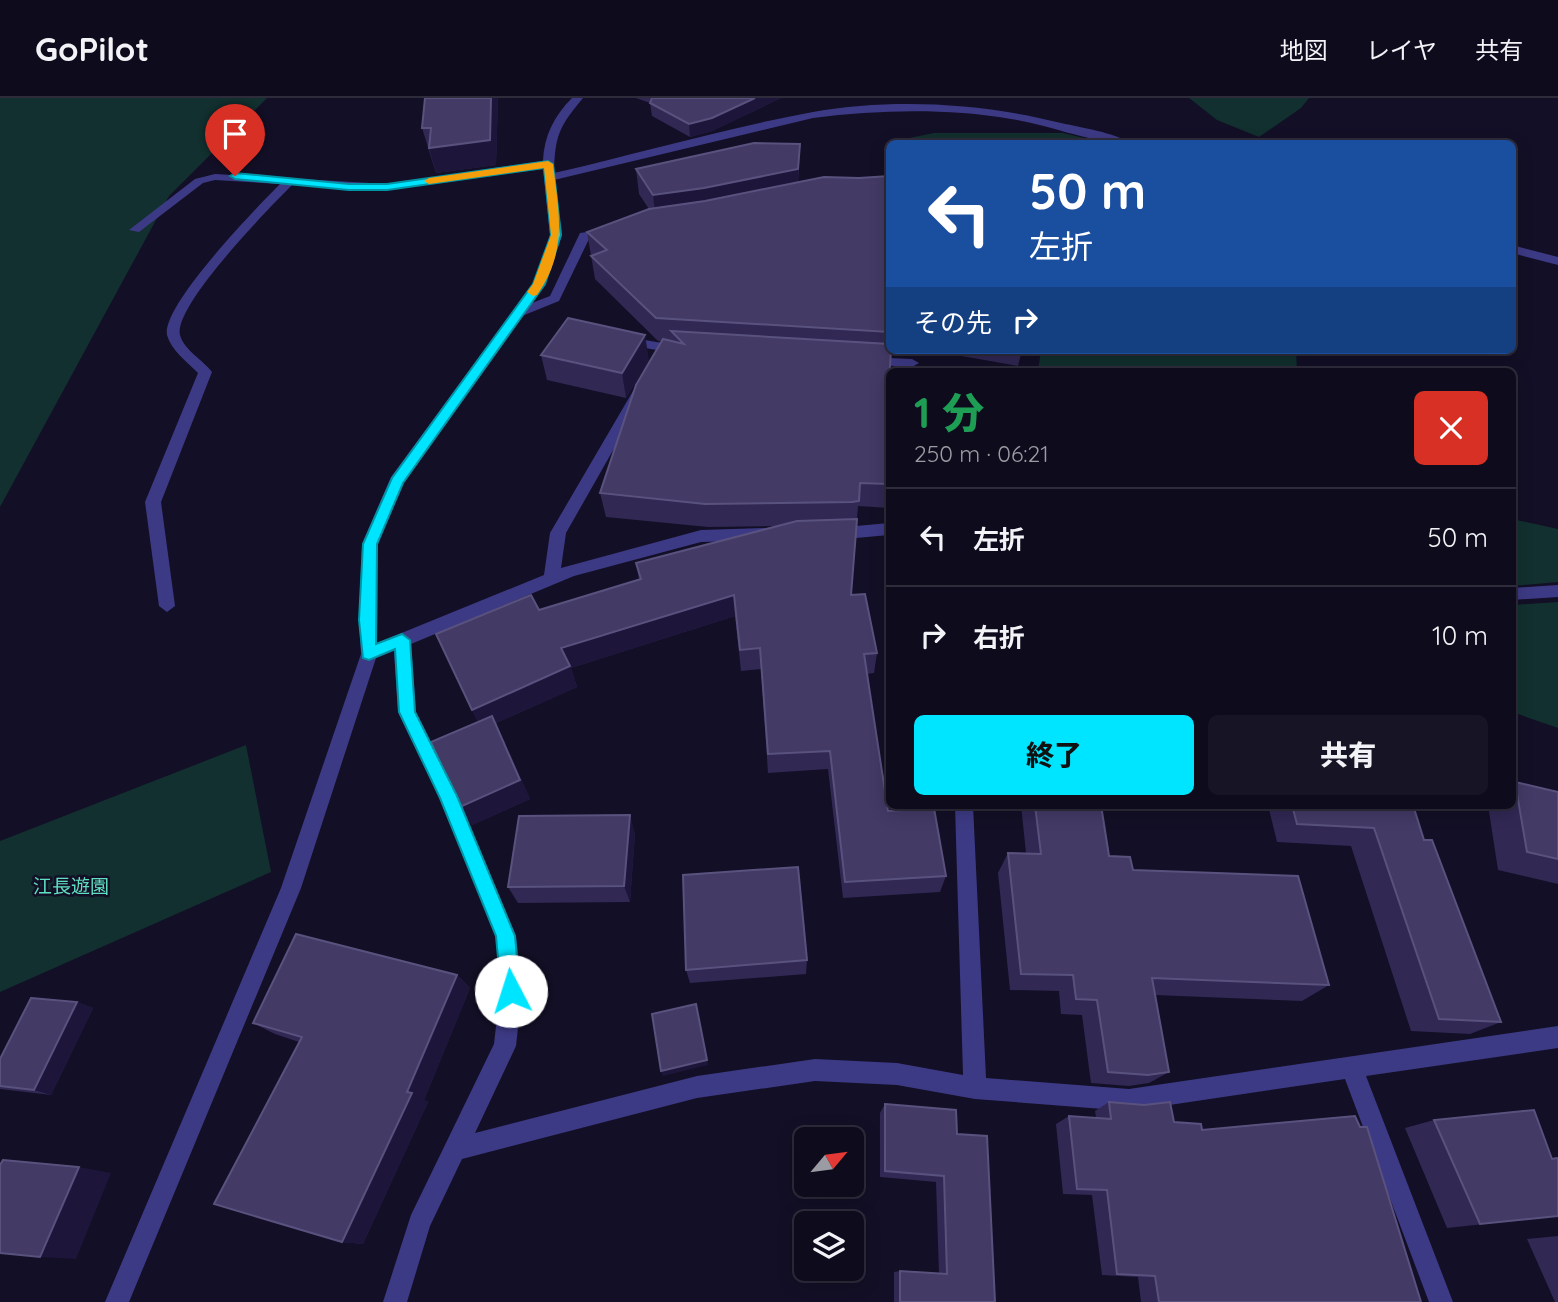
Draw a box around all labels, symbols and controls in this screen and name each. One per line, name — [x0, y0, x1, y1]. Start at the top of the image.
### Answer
text: GoPilot — [35, 28, 149, 69]
text: 地図 — [1280, 35, 1328, 65]
text: レイヤ — [1366, 35, 1437, 65]
text: 共有 — [1475, 35, 1523, 65]
pin — [205, 104, 265, 176]
icon: arrive — [216, 115, 254, 153]
text: 50 m — [1029, 160, 1146, 221]
icon: left — [914, 168, 1005, 259]
text: 左折 — [1029, 226, 1093, 266]
icon: right — [1006, 301, 1044, 339]
text: その先 — [914, 306, 992, 339]
text: 1 分 — [914, 386, 984, 439]
button: close — [1414, 391, 1488, 465]
text: 250 m · 06:21 — [914, 439, 1049, 468]
icon: left — [914, 518, 952, 556]
text: 50 m — [1428, 521, 1488, 554]
text: 左折 — [973, 523, 1025, 556]
icon: right — [914, 616, 952, 654]
text: 10 m — [1432, 619, 1488, 652]
text: 右折 — [973, 621, 1025, 654]
button: 終了 — [914, 715, 1194, 795]
button: 共有 — [1208, 715, 1488, 795]
park label: 江長遊園 — [33, 874, 109, 898]
position arrow — [474, 954, 548, 1028]
north arrow — [794, 1127, 864, 1197]
map controls — [794, 1127, 864, 1281]
button: layers — [794, 1211, 864, 1281]

